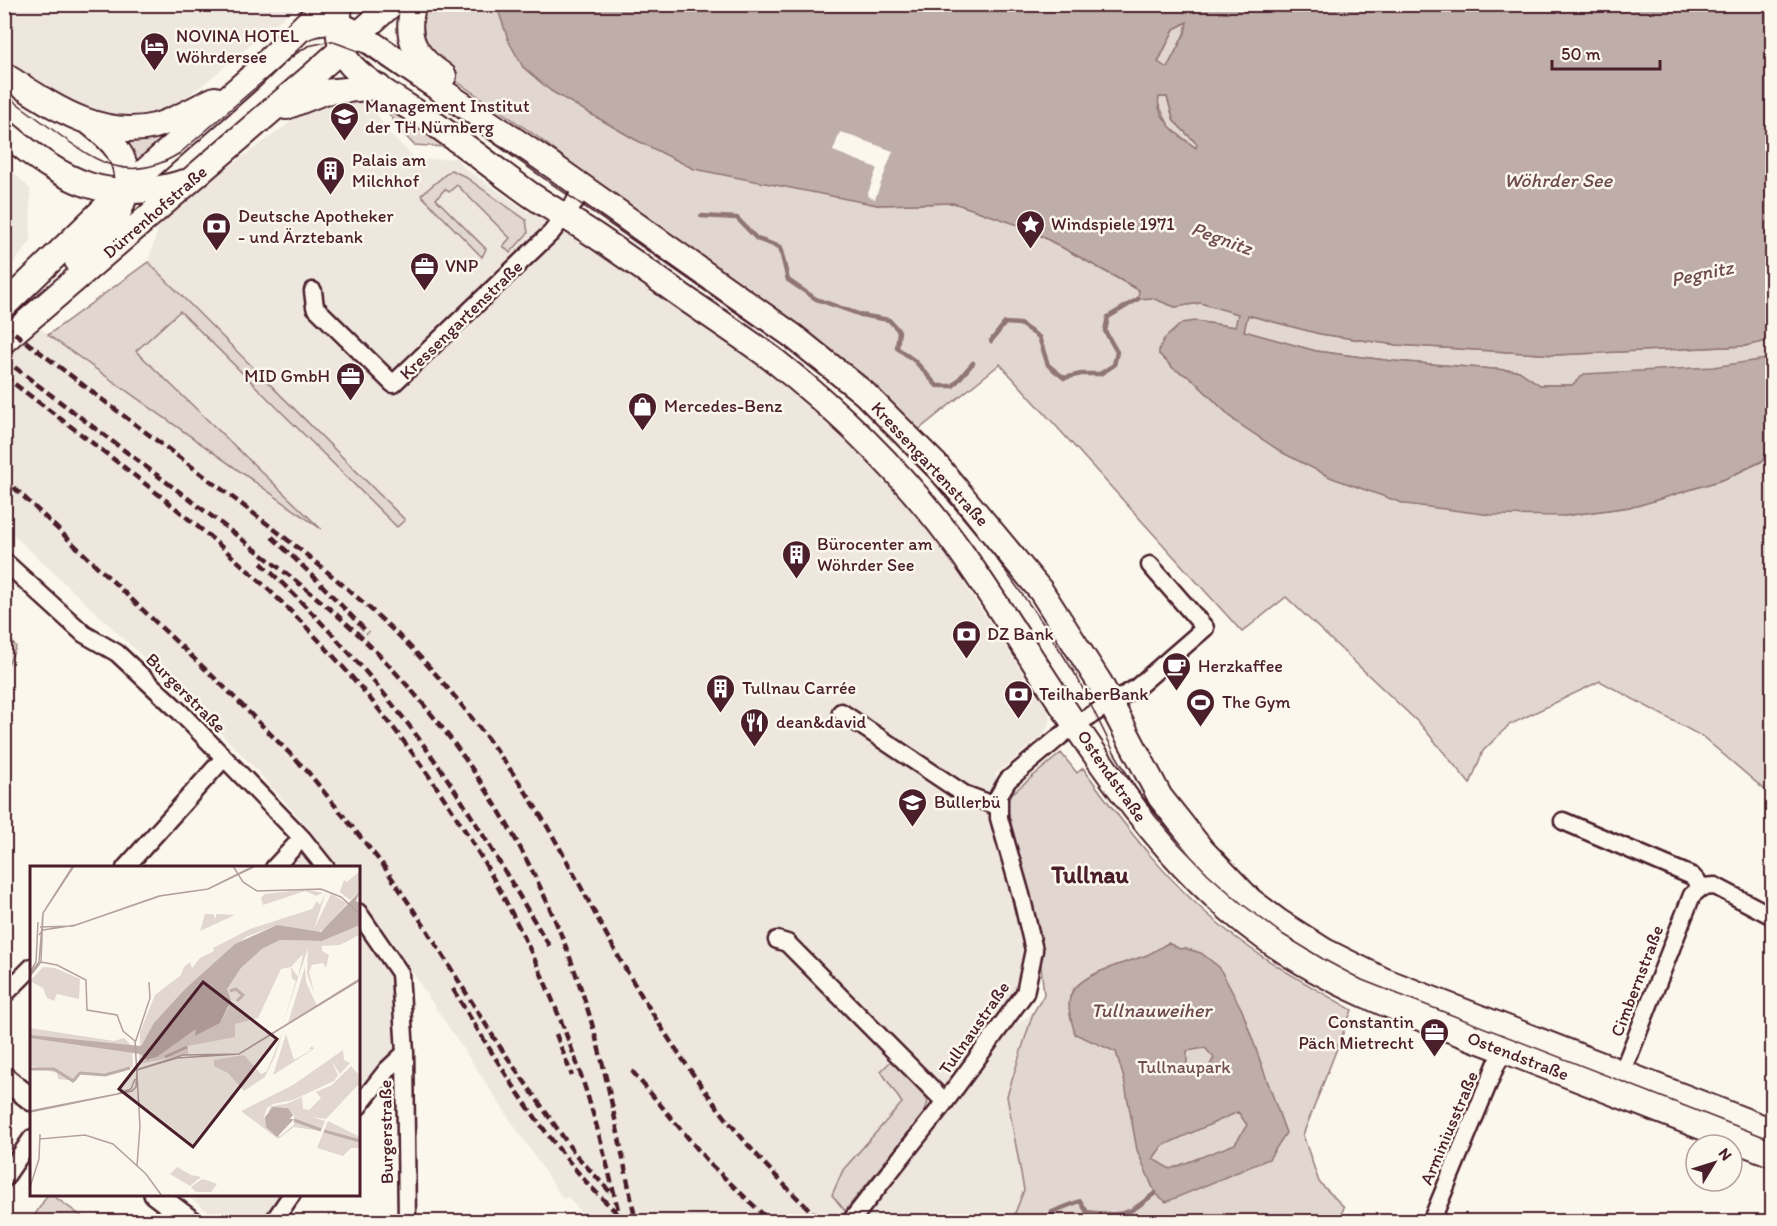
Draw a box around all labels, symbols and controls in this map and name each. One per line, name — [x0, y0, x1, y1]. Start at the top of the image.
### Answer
place label: NOVINA HOTEL Wöhrdersee — [176, 25, 299, 68]
hotel icon: NOVINA HOTEL Wöhrdersee — [139, 30, 171, 72]
scale bar — [1552, 33, 1660, 71]
text: 50 m — [1561, 43, 1601, 65]
place label: Management Institut der TH Nürnberg — [365, 95, 530, 138]
school or university icon: Management Institut der TH Nürnberg — [328, 100, 360, 142]
place label: Palais am Milchhof — [352, 149, 426, 192]
building icon: Palais am Milchhof — [315, 154, 347, 196]
street label: Dürrenhofstraße — [98, 161, 212, 263]
water label: Wöhrder See — [1504, 168, 1613, 192]
place label: Deutsche Apotheker - und Ärztebank — [238, 205, 394, 248]
place icon: Windspiele 1971 — [1014, 208, 1046, 250]
bank icon: Deutsche Apotheker - und Ärztebank — [201, 210, 233, 252]
place label: Windspiele 1971 — [1051, 213, 1174, 235]
water label: Pegnitz — [1188, 216, 1257, 261]
office icon: VNP — [408, 250, 440, 292]
water label: Pegnitz — [1669, 254, 1737, 291]
place label: VNP — [445, 255, 479, 277]
street label: Kressengartenstraße — [395, 256, 527, 384]
office icon: MID GmbH — [335, 360, 367, 402]
place label: MID GmbH — [244, 365, 330, 387]
shop icon: Mercedes-Benz — [627, 390, 659, 432]
place label: Mercedes-Benz — [664, 395, 783, 417]
street label: Kressengartenstraße — [866, 397, 994, 531]
place label: Bürocenter am Wöhrder See — [817, 533, 933, 576]
building icon: Bürocenter am Wöhrder See — [780, 538, 812, 580]
bank icon: DZ Bank — [950, 618, 982, 660]
place label: DZ Bank — [987, 623, 1054, 645]
street label: Burgerstraße — [141, 648, 231, 738]
cafe icon: Herzkaffee — [1161, 650, 1193, 692]
place label: Herzkaffee — [1198, 655, 1283, 677]
building icon: Tullnau Carrée — [705, 672, 737, 714]
place label: Tullnau Carrée — [742, 677, 856, 699]
bank icon: TeilhaberBank — [1002, 678, 1034, 720]
place label: TeilhaberBank — [1039, 683, 1149, 705]
sports icon: The Gym — [1185, 686, 1217, 728]
place label: The Gym — [1222, 691, 1290, 713]
restaurant icon: dean&david — [739, 706, 771, 748]
place label: dean&david — [776, 711, 867, 733]
street label: Ostendstraße — [1072, 726, 1152, 826]
school or university icon: Bullerbü — [897, 786, 929, 828]
place label: Bullerbü — [934, 791, 1001, 813]
district label: Tullnau — [1050, 860, 1129, 889]
inset map — [30, 866, 360, 1196]
street label: Cimbernstraße — [1606, 922, 1668, 1040]
street label: Tullnaustraße — [934, 977, 1014, 1079]
water label: Tullnauweiher — [1091, 998, 1213, 1022]
place label: Constantin Päch Mietrecht — [1298, 1011, 1414, 1054]
office icon: Constantin Päch Mietrecht — [1419, 1016, 1451, 1058]
street label: Ostendstraße — [1464, 1027, 1572, 1085]
park label: Tullnaupark — [1137, 1056, 1231, 1078]
street label: Arminiusstraße — [1415, 1068, 1483, 1188]
street label: Burgerstraße — [374, 1080, 398, 1184]
north arrow — [1684, 1133, 1744, 1193]
text: N — [1715, 1144, 1736, 1164]

